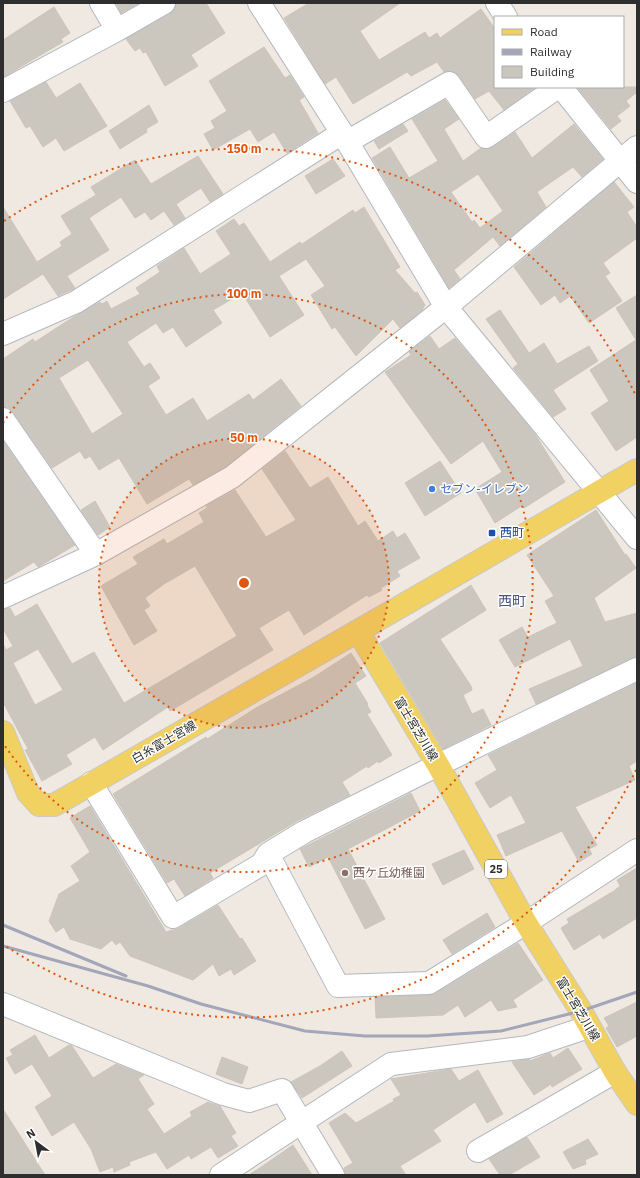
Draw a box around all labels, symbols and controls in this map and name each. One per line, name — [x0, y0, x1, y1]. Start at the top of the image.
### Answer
legend — [494, 16, 624, 88]
text: Road — [530, 24, 558, 39]
text: Railway — [530, 44, 572, 59]
text: Building — [530, 64, 575, 79]
text: 150 m — [226, 141, 262, 156]
text: 100 m — [226, 286, 262, 301]
text: 50 m — [230, 430, 258, 445]
place label: セブン-イレブン — [440, 481, 529, 496]
marker: セブン-イレブン — [427, 484, 437, 494]
place label: 西町 — [500, 525, 524, 540]
marker: 西町 — [487, 528, 497, 538]
centre of rings — [237, 576, 251, 590]
district label: 西町 — [498, 592, 526, 610]
street label: 富士宮芝川線 — [391, 694, 441, 763]
street label: 白糸富士宮線 — [129, 717, 199, 766]
road number: 25 — [485, 860, 507, 878]
place label: 西ケ丘幼稚園 — [353, 865, 425, 880]
marker: 西ケ丘幼稚園 — [340, 868, 350, 878]
street label: 富士宮芝川線 — [553, 974, 603, 1043]
north arrow — [16, 1122, 56, 1162]
text: N — [24, 1125, 38, 1142]

